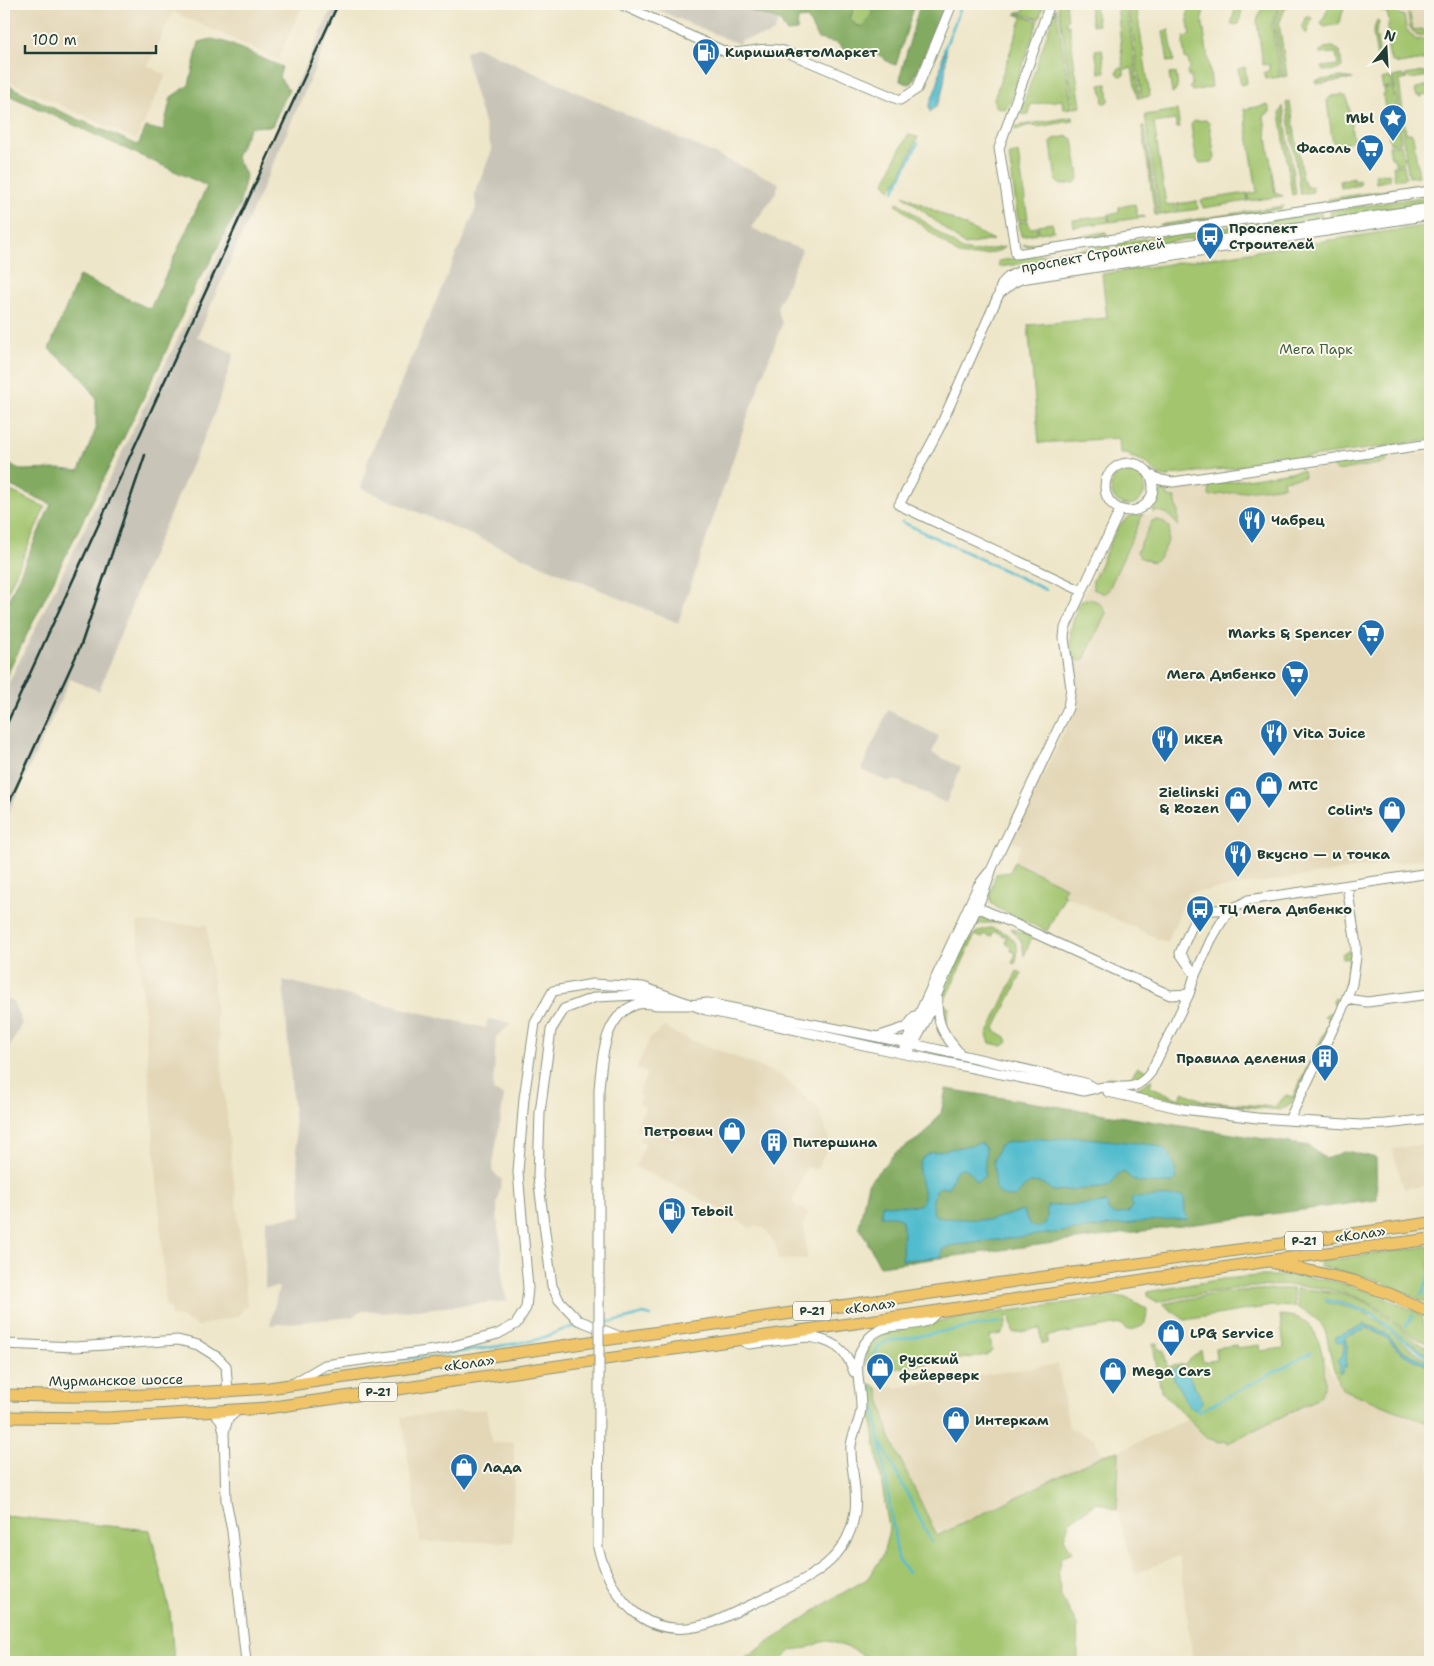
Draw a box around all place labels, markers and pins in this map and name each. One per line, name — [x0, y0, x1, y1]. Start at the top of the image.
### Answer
fuel station icon: КиришиАвтоМаркет — [691, 37, 721, 76]
place label: КиришиАвтоМаркет — [725, 43, 878, 61]
place icon: Mbl — [1378, 103, 1408, 142]
place label: Mbl — [1346, 109, 1374, 127]
supermarket icon: Фасоль — [1355, 133, 1385, 172]
place label: Фасоль — [1296, 139, 1351, 157]
place label: Проспект Строителей — [1229, 219, 1315, 253]
bus stop icon: Проспект Строителей — [1195, 221, 1225, 260]
restaurant icon: Чабрец — [1237, 505, 1267, 544]
place label: Чабрец — [1271, 511, 1325, 529]
supermarket icon: Marks & Spencer — [1356, 618, 1386, 657]
place label: Marks & Spencer — [1228, 624, 1352, 642]
supermarket icon: Мега Дыбенко — [1280, 659, 1310, 698]
place label: Мега Дыбенко — [1167, 665, 1276, 683]
restaurant icon: Vita Juice — [1259, 718, 1289, 757]
restaurant icon: ИКЕА — [1150, 724, 1180, 763]
place label: Vita Juice — [1293, 724, 1366, 742]
place label: ИКЕА — [1184, 730, 1223, 748]
shop icon: МТС — [1254, 770, 1284, 809]
place label: МТС — [1288, 776, 1318, 794]
place label: Zielinski & Rozen — [1159, 783, 1219, 817]
shop icon: Zielinski & Rozen — [1223, 785, 1253, 824]
shop icon: Colin's — [1377, 795, 1407, 834]
place label: Colin's — [1328, 801, 1373, 819]
restaurant icon: Вкусно — и точка — [1223, 839, 1253, 878]
place label: Вкусно — и точка — [1257, 845, 1390, 863]
bus stop icon: ТЦ Мега Дыбенко — [1185, 894, 1215, 933]
place label: ТЦ Мега Дыбенко — [1219, 900, 1352, 918]
building icon: Правила деления — [1310, 1043, 1340, 1082]
place label: Правила деления — [1176, 1049, 1306, 1067]
shop icon: Петрович — [717, 1116, 747, 1155]
place label: Петрович — [644, 1122, 713, 1140]
building icon: Питершина — [759, 1127, 789, 1166]
place label: Питершина — [793, 1133, 878, 1151]
fuel station icon: Teboil — [657, 1196, 687, 1235]
place label: Teboil — [691, 1202, 734, 1220]
shop icon: LPG Service — [1156, 1318, 1186, 1357]
place label: LPG Service — [1190, 1324, 1274, 1342]
place label: Русский фейерверк — [899, 1350, 979, 1384]
shop icon: Русский фейерверк — [865, 1352, 895, 1391]
shop icon: Mega Cars — [1098, 1356, 1128, 1395]
place label: Mega Cars — [1132, 1362, 1211, 1380]
shop icon: Интеркам — [941, 1405, 971, 1444]
place label: Интеркам — [975, 1411, 1049, 1429]
shop icon: Лада — [449, 1452, 479, 1491]
place label: Лада — [483, 1458, 522, 1476]

